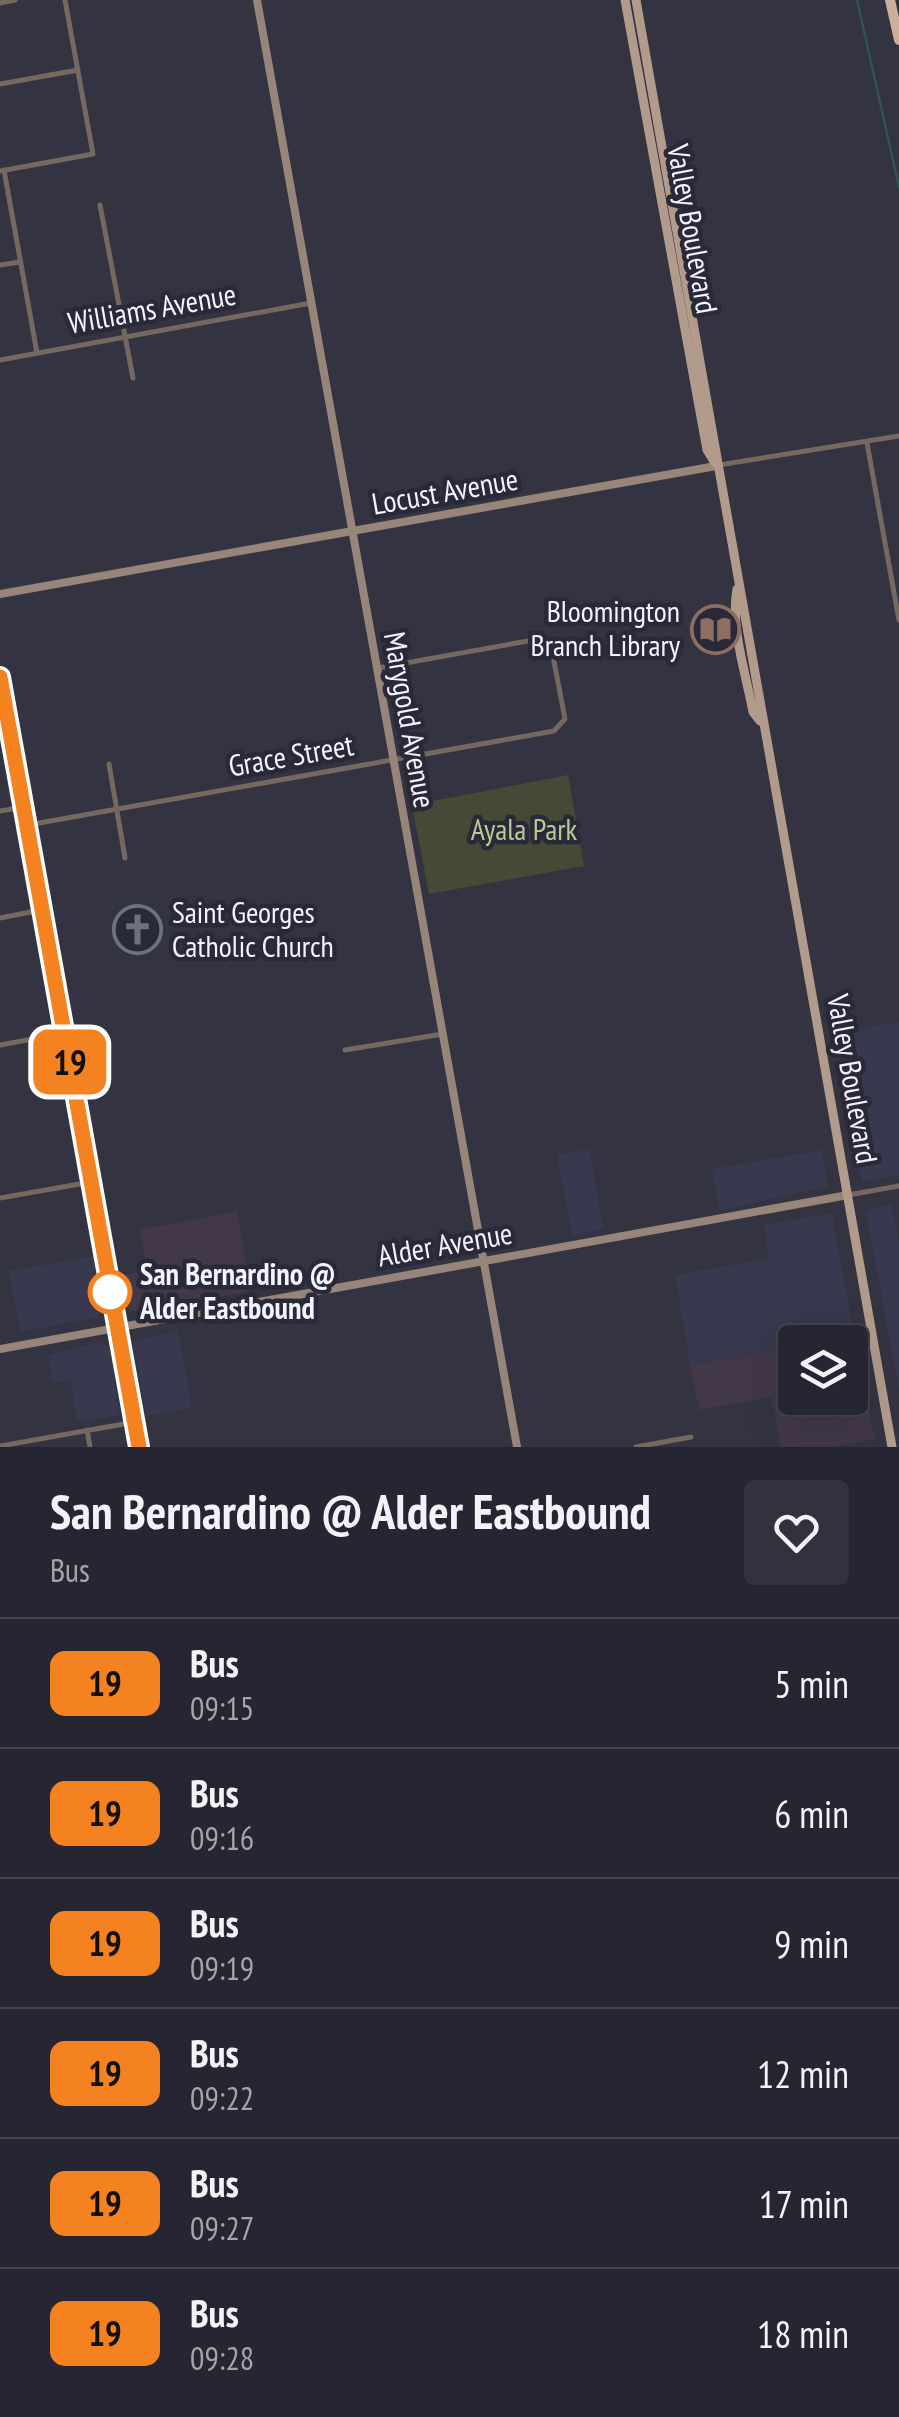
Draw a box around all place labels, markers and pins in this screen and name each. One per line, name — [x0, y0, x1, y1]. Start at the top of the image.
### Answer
place label: Bloomington Branch Library — [531, 591, 681, 664]
library icon: Bloomington Branch Library — [689, 603, 741, 655]
place label: Saint Georges Catholic Church — [172, 892, 334, 965]
church icon: Saint Georges Catholic Church — [111, 904, 163, 956]
place label: San Bernardino @ Alder Eastbound — [139, 1254, 336, 1327]
marker: San Bernardino @ Alder Eastbound — [89, 1271, 131, 1313]

